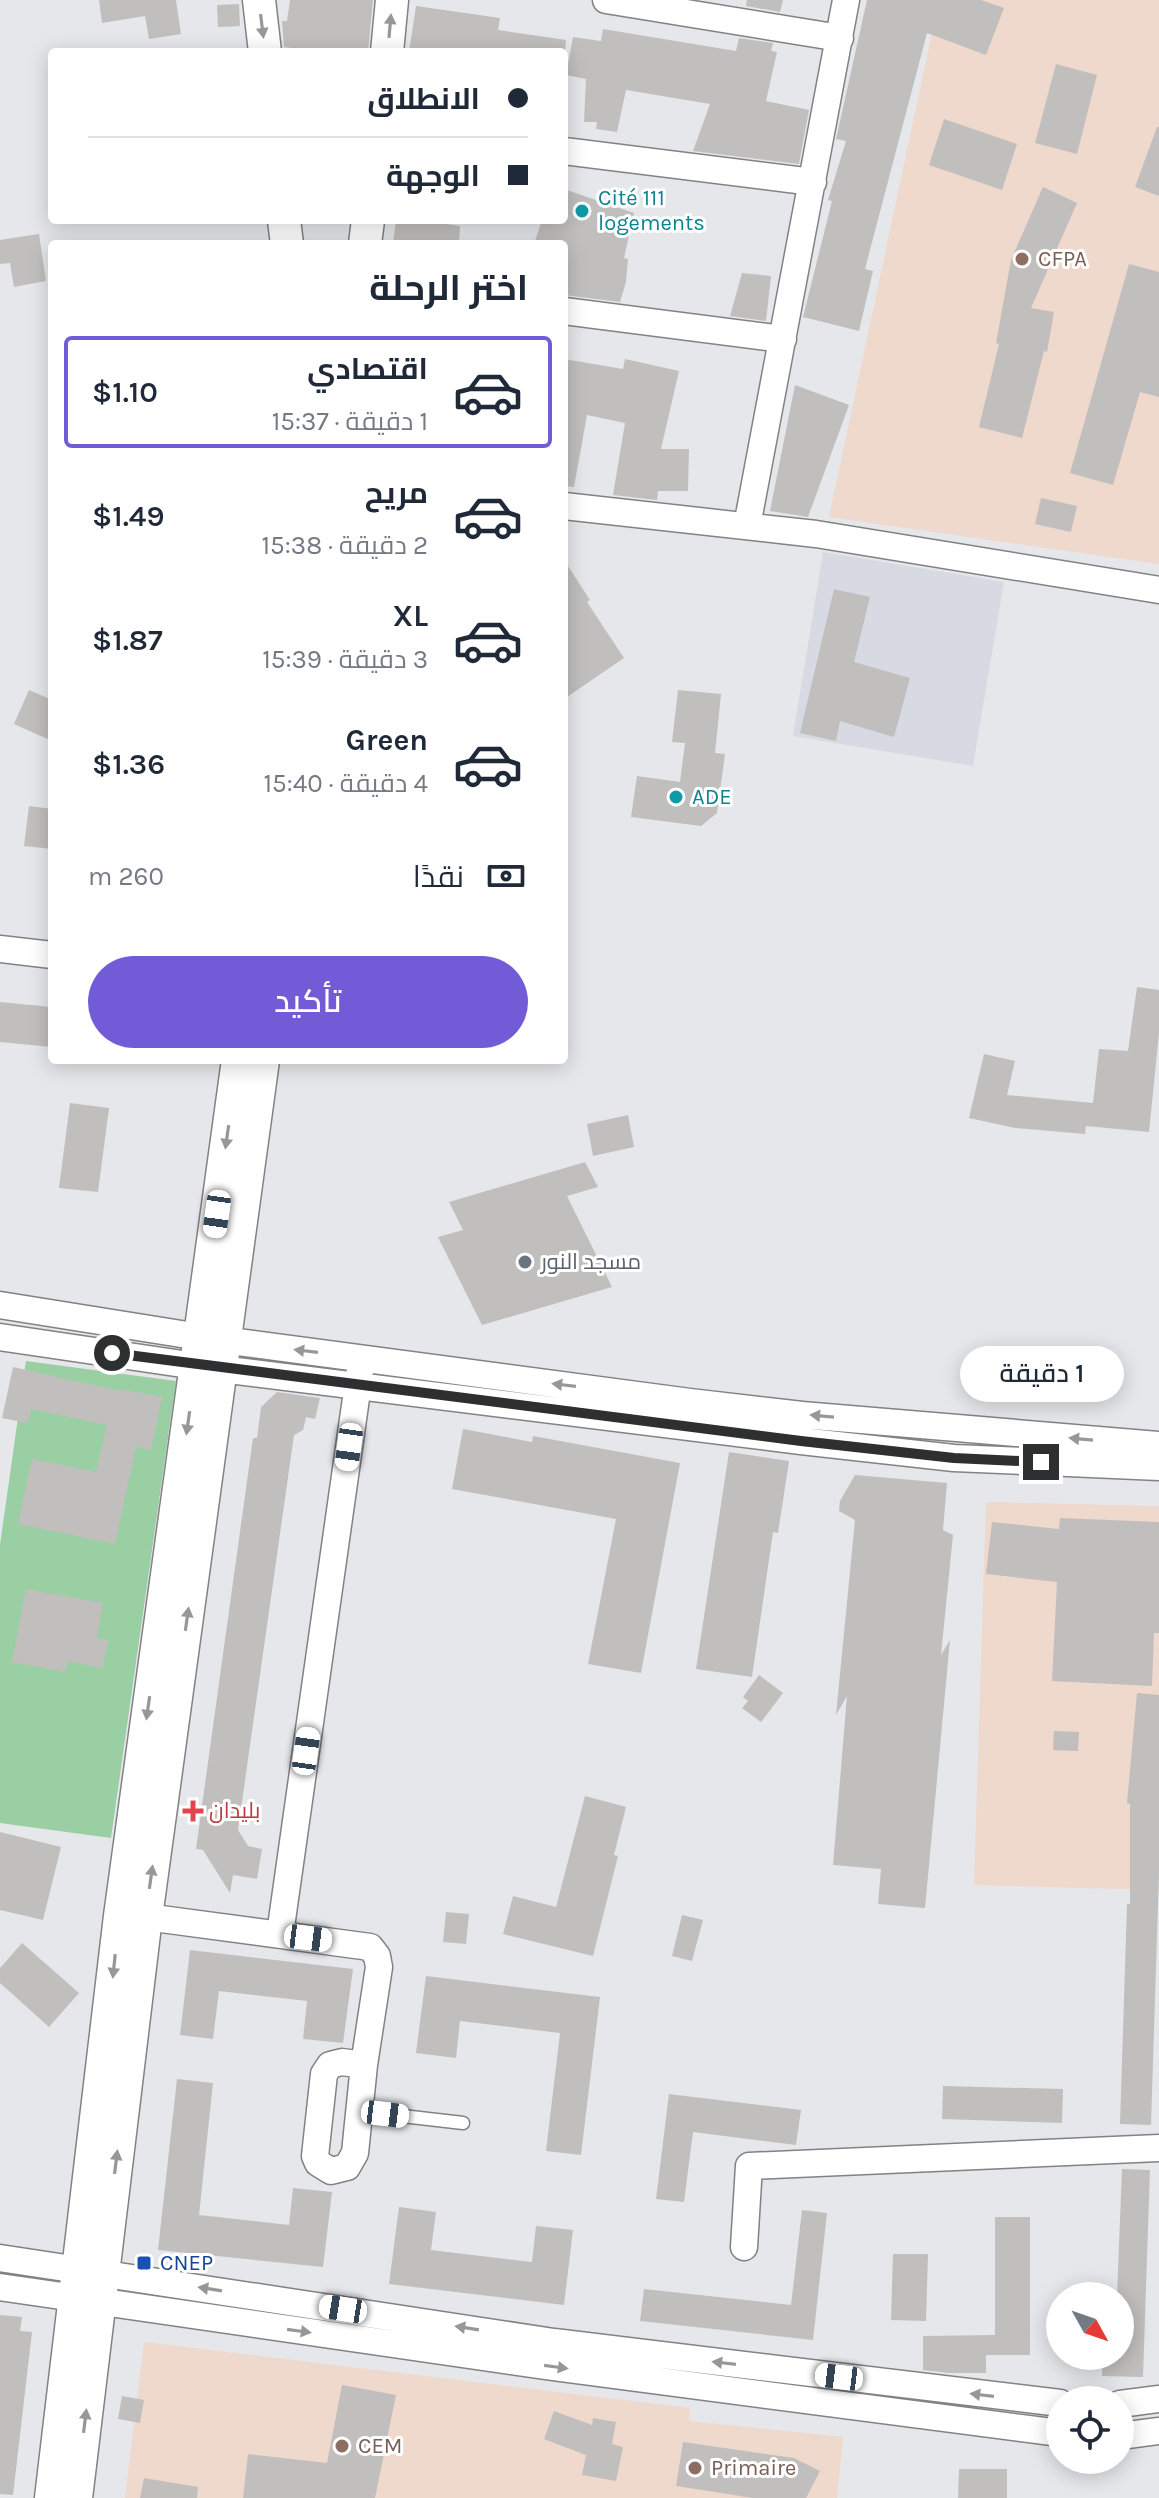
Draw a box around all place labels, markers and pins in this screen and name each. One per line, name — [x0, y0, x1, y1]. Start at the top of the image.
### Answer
place label: Cité 111 logements — [598, 185, 705, 236]
marker: Cité 111 logements — [573, 202, 591, 220]
place label: CFPA — [1038, 246, 1087, 272]
marker: CFPA — [1013, 250, 1031, 268]
place label: ADE — [692, 784, 732, 810]
marker: ADE — [667, 788, 685, 806]
place label: مسجد النور — [539, 1249, 641, 1275]
marker: مسجد النور — [516, 1253, 534, 1271]
place label: بليدان — [209, 1798, 260, 1824]
marker: بليدان — [184, 1802, 202, 1820]
place label: CNEP — [160, 2250, 213, 2276]
marker: CNEP — [135, 2254, 153, 2272]
place label: CEM — [358, 2433, 402, 2459]
marker: CEM — [333, 2437, 351, 2455]
place label: Primaire — [711, 2455, 796, 2481]
marker: Primaire — [686, 2459, 704, 2477]

